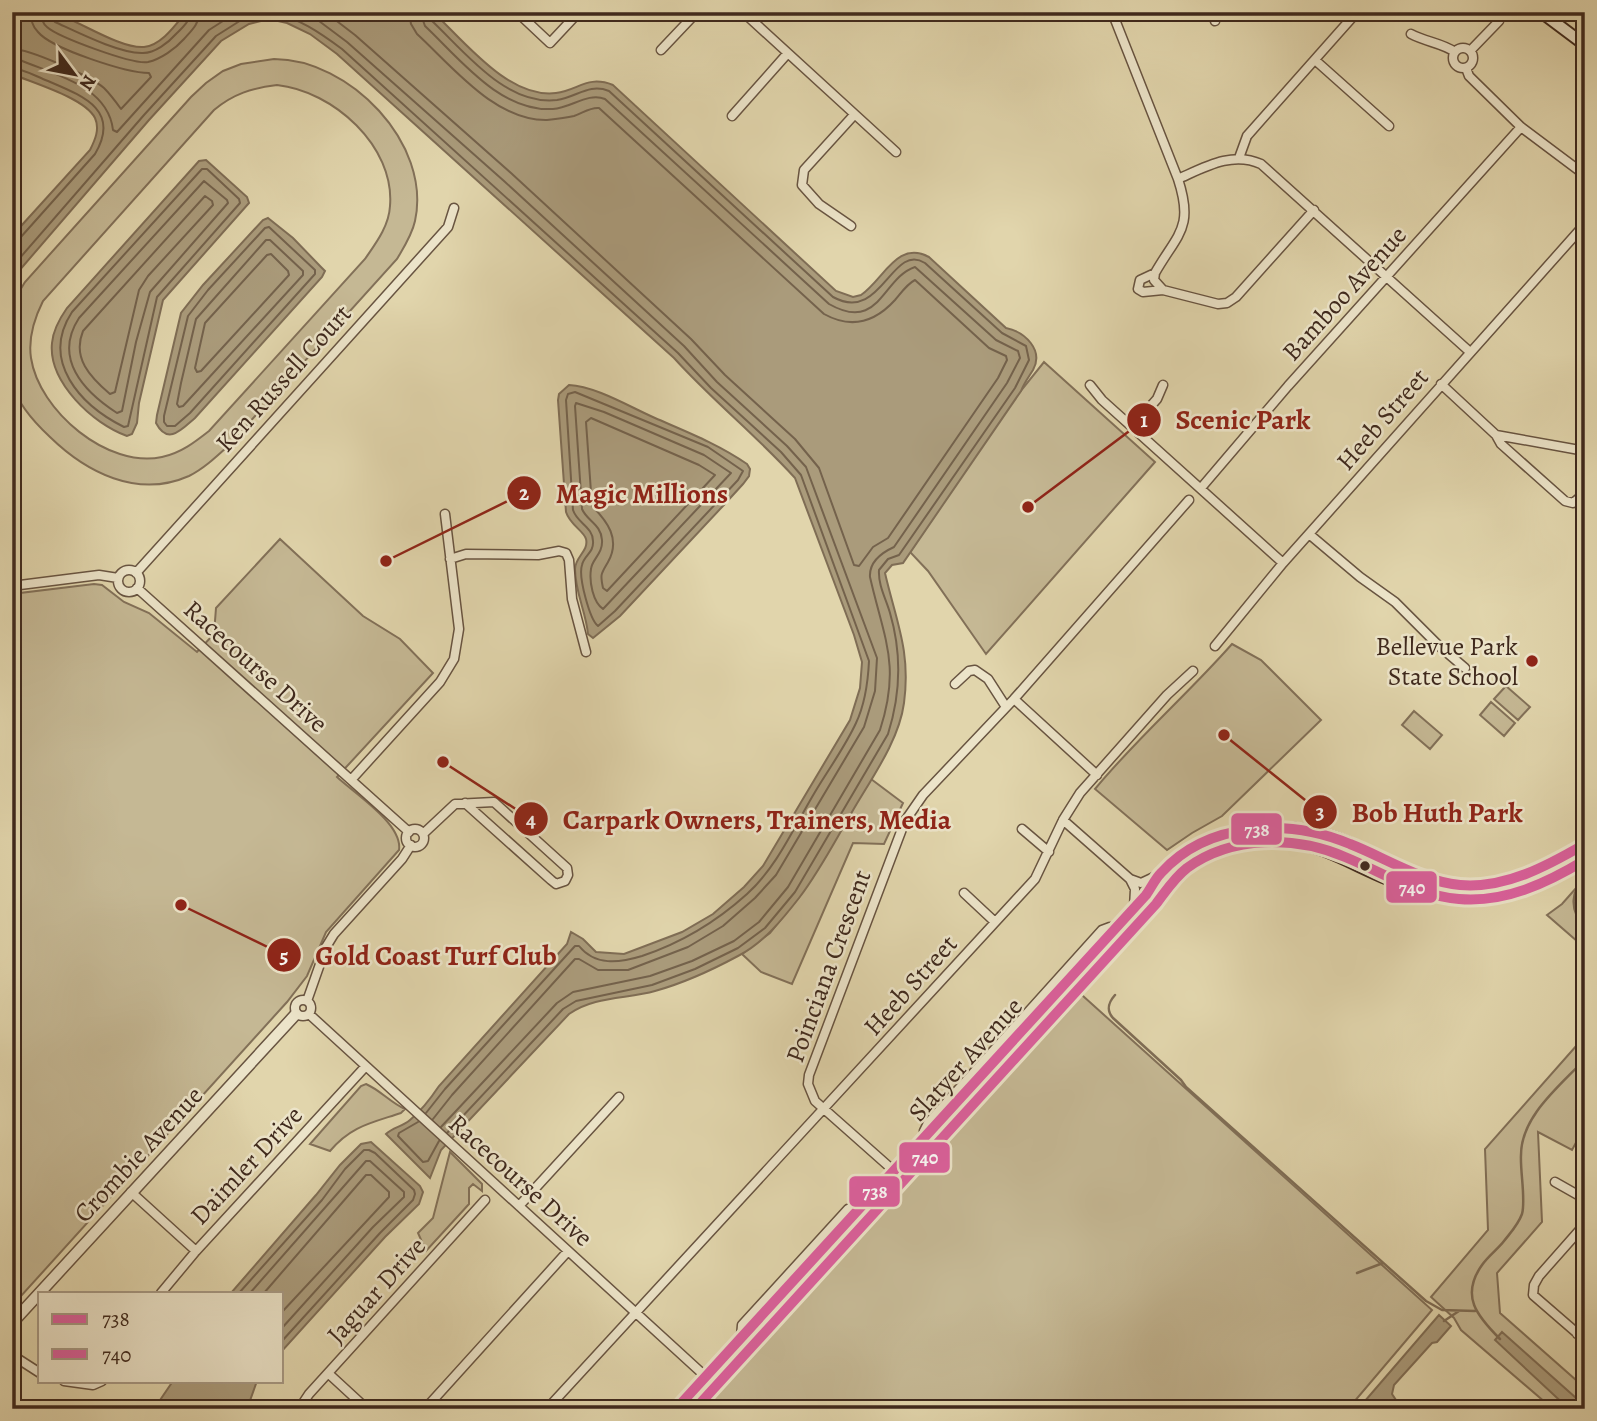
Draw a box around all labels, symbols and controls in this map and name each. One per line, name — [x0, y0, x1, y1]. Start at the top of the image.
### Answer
north arrow — [38, 38, 108, 108]
text: N — [73, 70, 102, 95]
street label: Bamboo Avenue — [1274, 218, 1415, 369]
street label: Ken Russell Court — [208, 297, 359, 460]
street label: Heeb Street — [1328, 360, 1437, 478]
callout: Scenic Park — [1127, 395, 1325, 444]
text: Scenic Park — [1176, 401, 1311, 439]
text: 1 — [1140, 406, 1148, 434]
callout: Magic Millions — [507, 469, 742, 518]
text: Magic Millions — [556, 475, 728, 513]
text: 2 — [519, 479, 529, 507]
street label: Racecourse Drive — [176, 592, 335, 741]
place label: Bellevue Park State School — [1376, 629, 1518, 694]
marker: Bellevue Park State School — [1524, 653, 1540, 669]
callout: Bob Huth Park — [1303, 787, 1537, 836]
text: Bob Huth Park — [1351, 794, 1523, 832]
callout: Carpark Owners, Trainers, Media — [513, 795, 966, 844]
text: 3 — [1315, 798, 1325, 826]
text: Carpark Owners, Trainers, Media — [563, 801, 952, 839]
text: 4 — [526, 806, 536, 834]
line badge: 738 — [1230, 812, 1283, 846]
text: 738 — [1244, 817, 1270, 843]
unlabelled marker — [1358, 859, 1372, 873]
street label: Poinciana Crescent — [777, 865, 880, 1067]
line badge: 740 — [1385, 870, 1438, 904]
text: 740 — [1399, 875, 1426, 901]
street label: Heeb Street — [856, 927, 965, 1043]
callout: Gold Coast Turf Club — [267, 931, 571, 980]
text: Gold Coast Turf Club — [315, 937, 557, 975]
text: 5 — [280, 942, 289, 970]
street label: Slatyer Avenue — [900, 990, 1031, 1129]
street label: Crombie Avenue — [66, 1078, 211, 1230]
street label: Daimler Drive — [182, 1098, 311, 1232]
street label: Racecourse Drive — [441, 1106, 600, 1255]
line badge: 740 — [898, 1141, 951, 1174]
text: 740 — [912, 1145, 939, 1171]
line badge: 738 — [848, 1175, 901, 1208]
text: 738 — [862, 1179, 888, 1205]
street label: Jaguar Drive — [319, 1229, 434, 1351]
legend — [38, 1292, 284, 1382]
text: 738 — [102, 1305, 130, 1333]
text: 740 — [102, 1341, 132, 1369]

